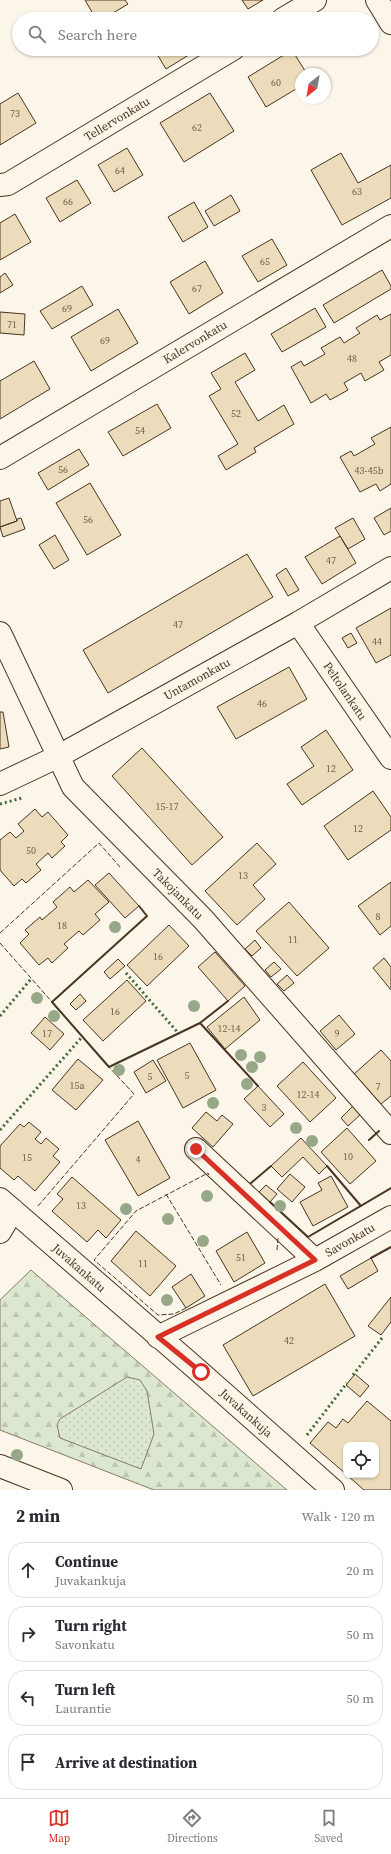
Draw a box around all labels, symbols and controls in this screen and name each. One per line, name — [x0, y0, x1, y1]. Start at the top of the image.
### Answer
search box — [12, 12, 379, 56]
icon: search — [26, 23, 48, 45]
text: Search here — [58, 24, 137, 45]
north arrow — [295, 68, 331, 104]
house number: 60 — [271, 76, 281, 89]
street label: Tellervonkatu — [81, 93, 153, 145]
house number: 73 — [10, 107, 20, 120]
house number: 62 — [192, 121, 202, 134]
house number: 64 — [115, 164, 125, 177]
house number: 63 — [352, 185, 362, 198]
house number: 66 — [63, 195, 73, 208]
house number: 65 — [260, 255, 270, 268]
house number: 67 — [192, 282, 202, 295]
house number: 69 — [62, 302, 72, 315]
street label: Kalervonkatu — [160, 317, 230, 367]
house number: 71 — [7, 318, 17, 331]
house number: 69 — [100, 334, 110, 347]
house number: 48 — [347, 352, 357, 365]
house number: 52 — [231, 407, 241, 420]
house number: 54 — [135, 424, 145, 437]
house number: 56 — [58, 463, 68, 476]
house number: 43-45b — [355, 464, 384, 477]
house number: 56 — [83, 513, 93, 526]
house number: 47 — [326, 554, 336, 567]
house number: 47 — [173, 618, 183, 631]
house number: 44 — [372, 635, 382, 648]
street label: Untamonkatu — [161, 654, 233, 704]
street label: Peltolankatu — [320, 659, 370, 723]
house number: 46 — [257, 697, 267, 710]
house number: 12 — [326, 762, 336, 775]
house number: 15-17 — [155, 800, 179, 813]
house number: 12 — [353, 822, 363, 835]
house number: 50 — [26, 844, 36, 857]
street label: Takojankatu — [149, 865, 207, 923]
house number: 13 — [238, 869, 248, 882]
house number: 8 — [376, 910, 381, 923]
house number: 18 — [57, 919, 67, 932]
house number: 11 — [288, 933, 298, 946]
house number: 16 — [153, 950, 163, 963]
house number: 16 — [110, 1005, 120, 1018]
house number: 12-14 — [217, 1022, 241, 1035]
house number: 17 — [42, 1027, 52, 1040]
house number: 9 — [335, 1027, 340, 1040]
house number: 5 — [185, 1069, 190, 1082]
house number: 5 — [148, 1070, 153, 1083]
house number: 15a — [69, 1079, 85, 1092]
house number: 7 — [376, 1080, 381, 1093]
house number: 12-14 — [296, 1088, 320, 1101]
house number: 3 — [262, 1101, 267, 1114]
route end — [187, 1140, 205, 1158]
house number: 10 — [343, 1150, 353, 1163]
house number: 15 — [22, 1151, 32, 1164]
house number: 4 — [136, 1153, 141, 1166]
house number: 13 — [76, 1199, 86, 1212]
street label: Savonkatu — [322, 1219, 378, 1261]
street label: Juvakankatu — [48, 1240, 109, 1296]
house number: 51 — [236, 1251, 246, 1264]
house number: 11 — [138, 1257, 148, 1270]
house number: 42 — [284, 1334, 294, 1347]
route start — [192, 1363, 210, 1381]
street label: Juvakankuja — [215, 1384, 276, 1442]
map controls — [343, 1442, 379, 1478]
button: locate — [343, 1442, 379, 1478]
text: 2 min — [16, 1504, 60, 1528]
text: Walk · 120 m — [302, 1508, 375, 1525]
text: Continue — [55, 1551, 118, 1572]
icon: ahead — [17, 1559, 39, 1581]
text: 20 m — [346, 1562, 374, 1579]
text: Juvakankuja — [55, 1572, 126, 1589]
text: Turn right — [55, 1615, 127, 1636]
icon: right — [17, 1623, 39, 1645]
text: 50 m — [346, 1626, 374, 1643]
text: Savonkatu — [55, 1636, 115, 1653]
text: Turn left — [55, 1679, 115, 1700]
icon: left — [17, 1687, 39, 1709]
text: 50 m — [346, 1690, 374, 1707]
text: Laurantie — [55, 1700, 111, 1717]
icon: arrive — [17, 1751, 39, 1773]
text: Arrive at destination — [55, 1752, 197, 1773]
tab: Map — [48, 1807, 70, 1846]
tab: Directions — [167, 1807, 218, 1846]
tab: Saved — [314, 1807, 343, 1846]

